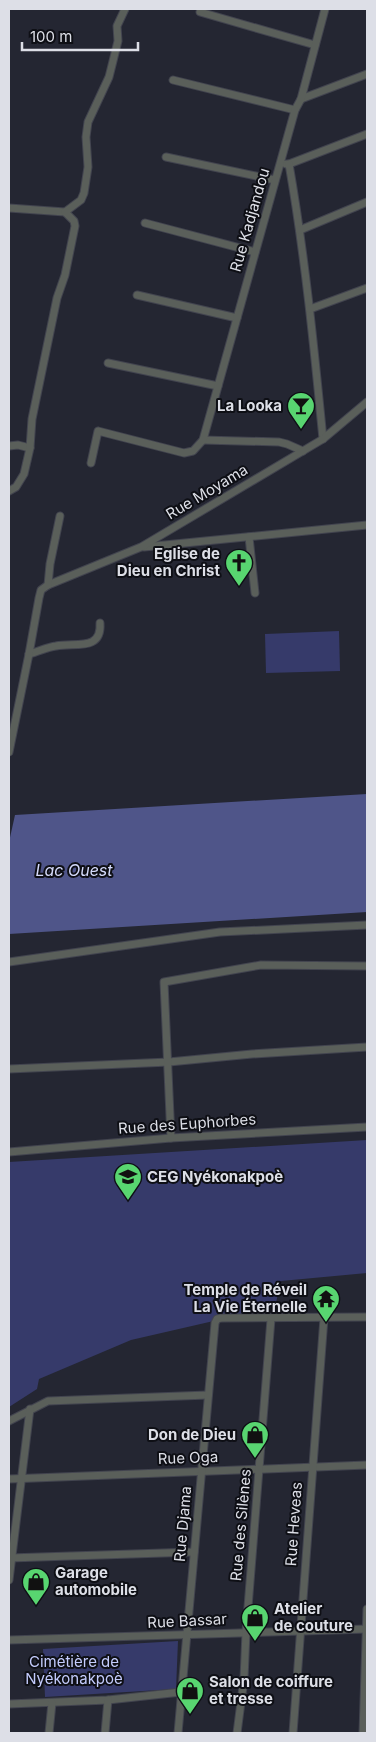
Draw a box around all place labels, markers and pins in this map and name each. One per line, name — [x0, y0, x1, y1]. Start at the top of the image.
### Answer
bar icon: La Looka — [286, 391, 316, 430]
place label: La Looka — [217, 396, 282, 415]
place label: Eglise de Dieu en Christ — [117, 544, 220, 580]
church icon: Eglise de Dieu en Christ — [224, 548, 254, 587]
school or university icon: CEG Nyékonakpoè — [113, 1162, 143, 1201]
place label: CEG Nyékonakpoè — [147, 1167, 283, 1186]
place label: Temple de Réveil La Vie Éternelle — [183, 1280, 307, 1316]
temple icon: Temple de Réveil La Vie Éternelle — [311, 1284, 341, 1323]
shop icon: Don de Dieu — [240, 1420, 270, 1459]
place label: Don de Dieu — [148, 1425, 236, 1444]
place label: Garage automobile — [55, 1563, 137, 1599]
shop icon: Garage automobile — [21, 1567, 51, 1606]
place label: Atelier de couture — [274, 1599, 353, 1635]
shop icon: Atelier de couture — [240, 1603, 270, 1642]
place label: Salon de coiffure et tresse — [209, 1672, 333, 1708]
shop icon: Salon de coiffure et tresse — [175, 1676, 205, 1715]

